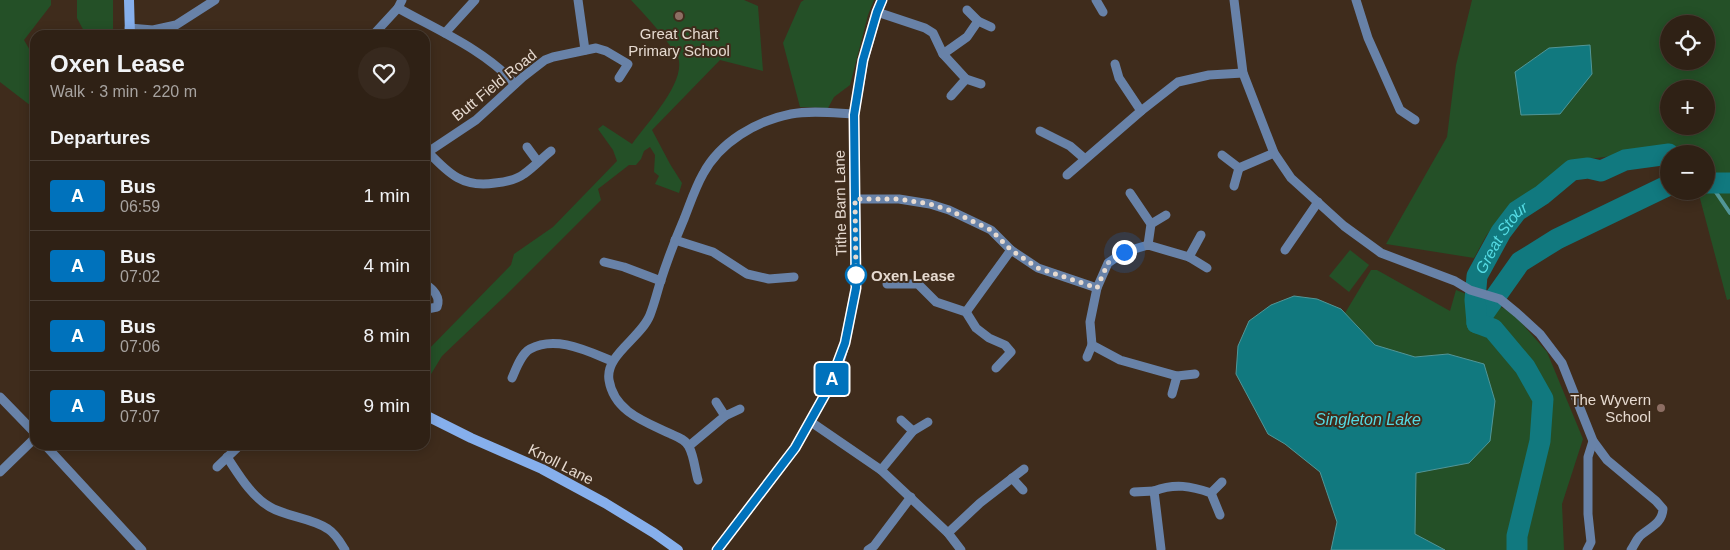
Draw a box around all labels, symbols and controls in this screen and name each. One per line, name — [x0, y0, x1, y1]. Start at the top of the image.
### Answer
marker: Great Chart Primary School — [673, 10, 685, 22]
map controls — [1660, 15, 1715, 200]
button: locate — [1660, 15, 1715, 70]
place label: Great Chart Primary School — [628, 25, 730, 59]
street label: Butt Field Road — [448, 46, 540, 124]
button: heart — [358, 47, 410, 99]
text: Oxen Lease — [50, 50, 185, 77]
button: + — [1660, 80, 1715, 135]
text: Walk · 3 min · 220 m — [50, 83, 197, 100]
text: Departures — [50, 127, 150, 148]
button: − — [1660, 145, 1715, 200]
street label: Tithe Barn Lane — [831, 150, 849, 256]
text: Bus — [120, 176, 156, 197]
text: 1 min — [364, 185, 410, 206]
text: A — [71, 186, 84, 206]
text: 06:59 — [120, 198, 160, 215]
water label: Great Stour — [1472, 198, 1531, 276]
your location — [1112, 240, 1137, 265]
text: Bus — [120, 246, 156, 267]
text: 4 min — [364, 255, 410, 276]
text: A — [71, 256, 84, 276]
marker: Oxen Lease — [845, 264, 867, 286]
place label: Oxen Lease — [871, 267, 955, 284]
text: 07:02 — [120, 268, 160, 285]
text: Bus — [120, 316, 156, 337]
text: 8 min — [364, 325, 410, 346]
text: A — [71, 326, 84, 346]
text: 07:06 — [120, 338, 160, 355]
line badge: A — [816, 363, 848, 395]
text: A — [826, 369, 839, 389]
text: Bus — [120, 386, 156, 407]
place label: The Wyvern School — [1570, 391, 1651, 425]
text: 9 min — [364, 395, 410, 416]
text: A — [71, 396, 84, 416]
marker: The Wyvern School — [1655, 402, 1667, 414]
text: 07:07 — [120, 408, 160, 425]
water label: Singleton Lake — [1315, 411, 1421, 428]
street label: Knoll Lane — [526, 440, 596, 488]

